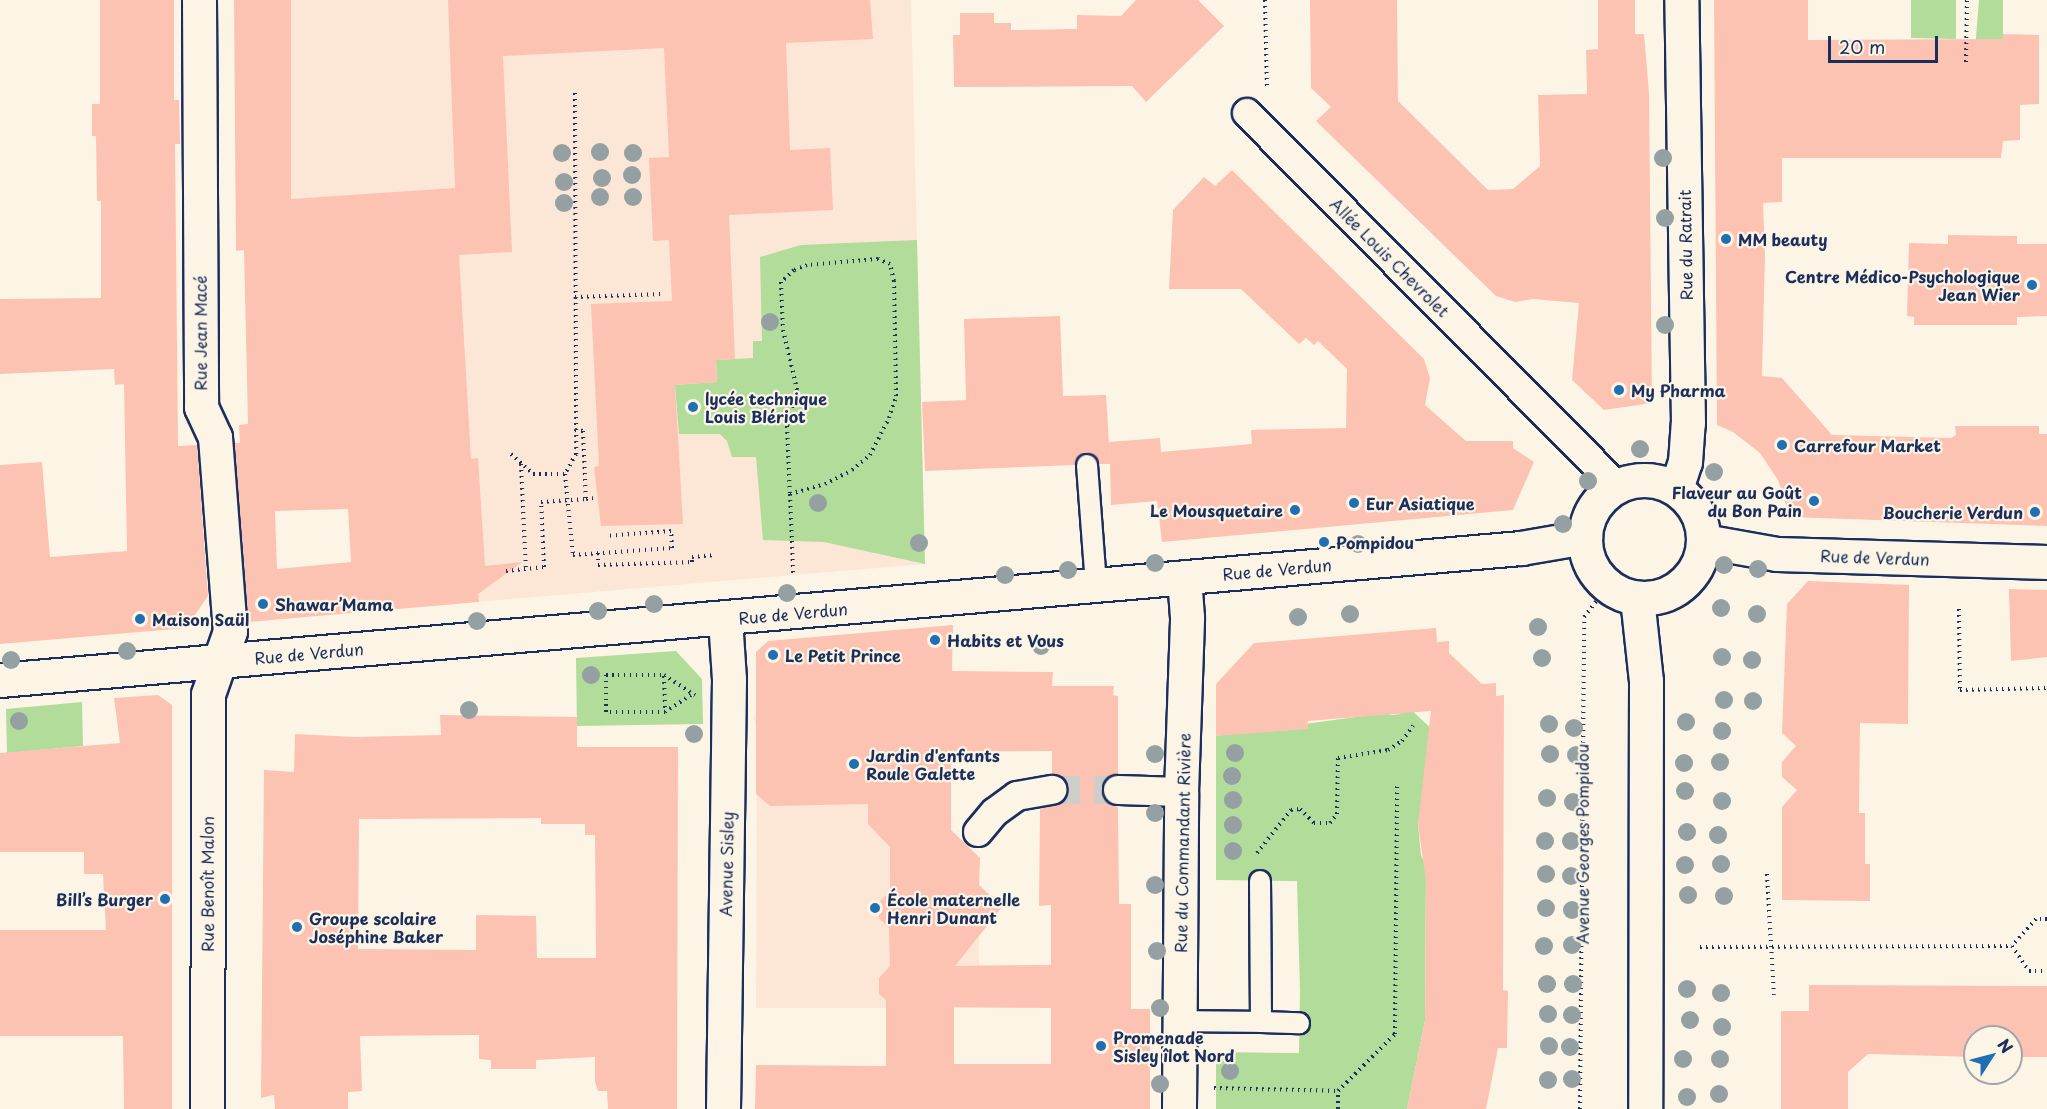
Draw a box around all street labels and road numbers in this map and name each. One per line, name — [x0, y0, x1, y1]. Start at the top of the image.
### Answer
street label: Rue du Ratrait — [1674, 189, 1696, 301]
street label: Allée Louis Chevrolet — [1326, 193, 1454, 321]
street label: Rue Jean Macé — [190, 274, 210, 392]
street label: Rue de Verdun — [1819, 545, 1931, 569]
street label: Rue de Verdun — [1221, 555, 1333, 583]
street label: Rue de Verdun — [737, 599, 849, 627]
street label: Rue de Verdun — [253, 639, 365, 667]
street label: Rue du Commandant Rivière — [1170, 732, 1194, 954]
street label: Avenue Georges Pompidou — [1572, 743, 1592, 945]
street label: Avenue Sisley — [715, 811, 737, 917]
street label: Rue Benoît Malon — [197, 815, 217, 953]

